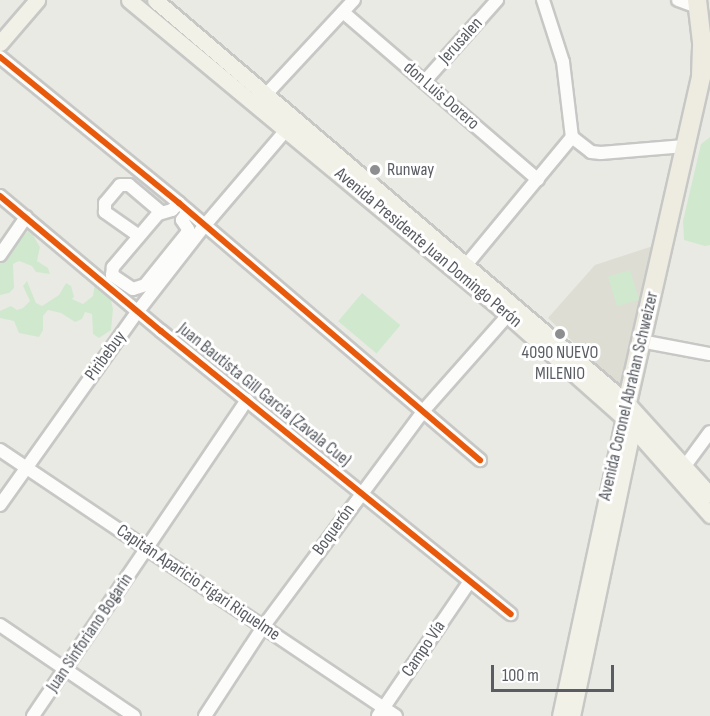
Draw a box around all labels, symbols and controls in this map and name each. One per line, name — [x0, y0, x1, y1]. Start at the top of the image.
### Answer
street label: Jerusalen — [434, 13, 488, 69]
street label: don Luis Dorero — [399, 57, 483, 135]
place label: Runway — [387, 159, 434, 181]
street label: Avenida Presidente Juan Domingo Perón — [330, 163, 526, 333]
marker: Runway — [368, 163, 382, 177]
street label: Avenida Coronel Abrahan Schweizer — [594, 289, 664, 503]
street label: Juan Bautista Gill Garcia (Zavala Cue) — [173, 318, 355, 472]
street label: Piribebuy — [81, 327, 131, 385]
marker: 4090 NUEVO MILENIO — [553, 327, 567, 341]
place label: 4090 NUEVO MILENIO — [522, 343, 598, 386]
street label: Boquerón — [308, 500, 360, 560]
street label: Capitán Aparicio Figari Riquelme — [112, 520, 284, 646]
street label: Juan Sinforiano Bogarín — [42, 569, 138, 697]
street label: Campo Vía — [397, 617, 451, 681]
scale bar — [494, 653, 617, 691]
text: 100 m — [502, 665, 539, 686]

